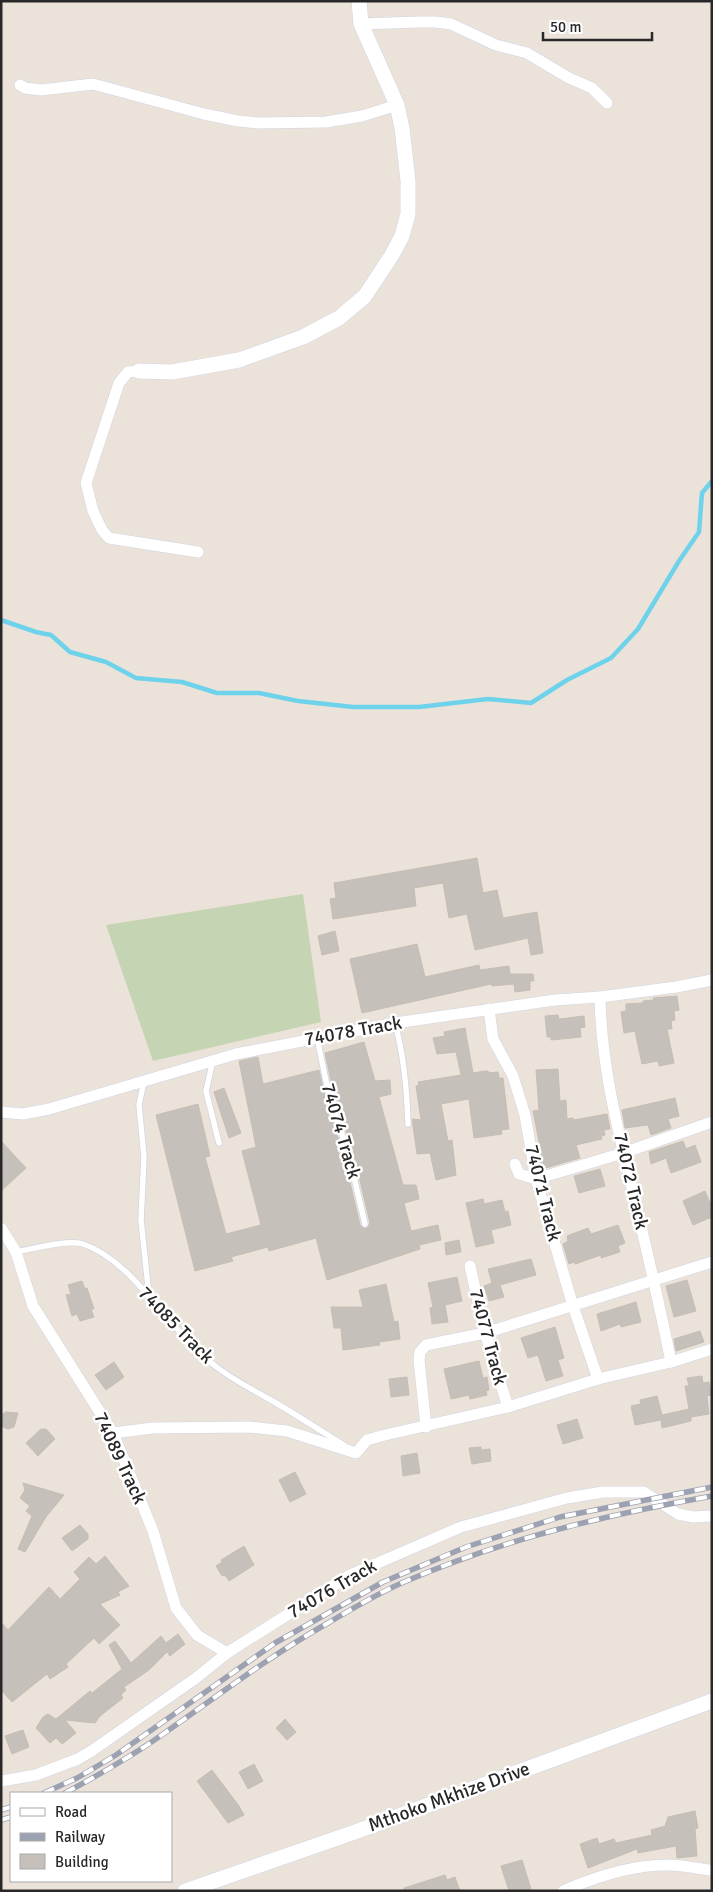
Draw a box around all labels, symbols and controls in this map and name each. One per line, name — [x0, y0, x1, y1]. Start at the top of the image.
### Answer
scale bar — [543, 10, 652, 42]
text: 50 m — [550, 18, 581, 36]
street label: 74078 Track — [302, 1011, 404, 1051]
street label: 74074 Track — [316, 1080, 366, 1182]
street label: 74072 Track — [608, 1130, 654, 1232]
street label: 74071 Track — [519, 1142, 567, 1244]
street label: 74085 Track — [133, 1281, 219, 1369]
street label: 74077 Track — [464, 1286, 512, 1388]
street label: 74089 Track — [88, 1408, 152, 1508]
street label: 74076 Track — [283, 1554, 381, 1624]
street label: Mthoko Mkhize Drive — [365, 1757, 533, 1837]
legend — [10, 1792, 172, 1882]
text: Road — [55, 1803, 87, 1821]
text: Railway — [55, 1828, 105, 1846]
text: Building — [55, 1853, 109, 1871]

